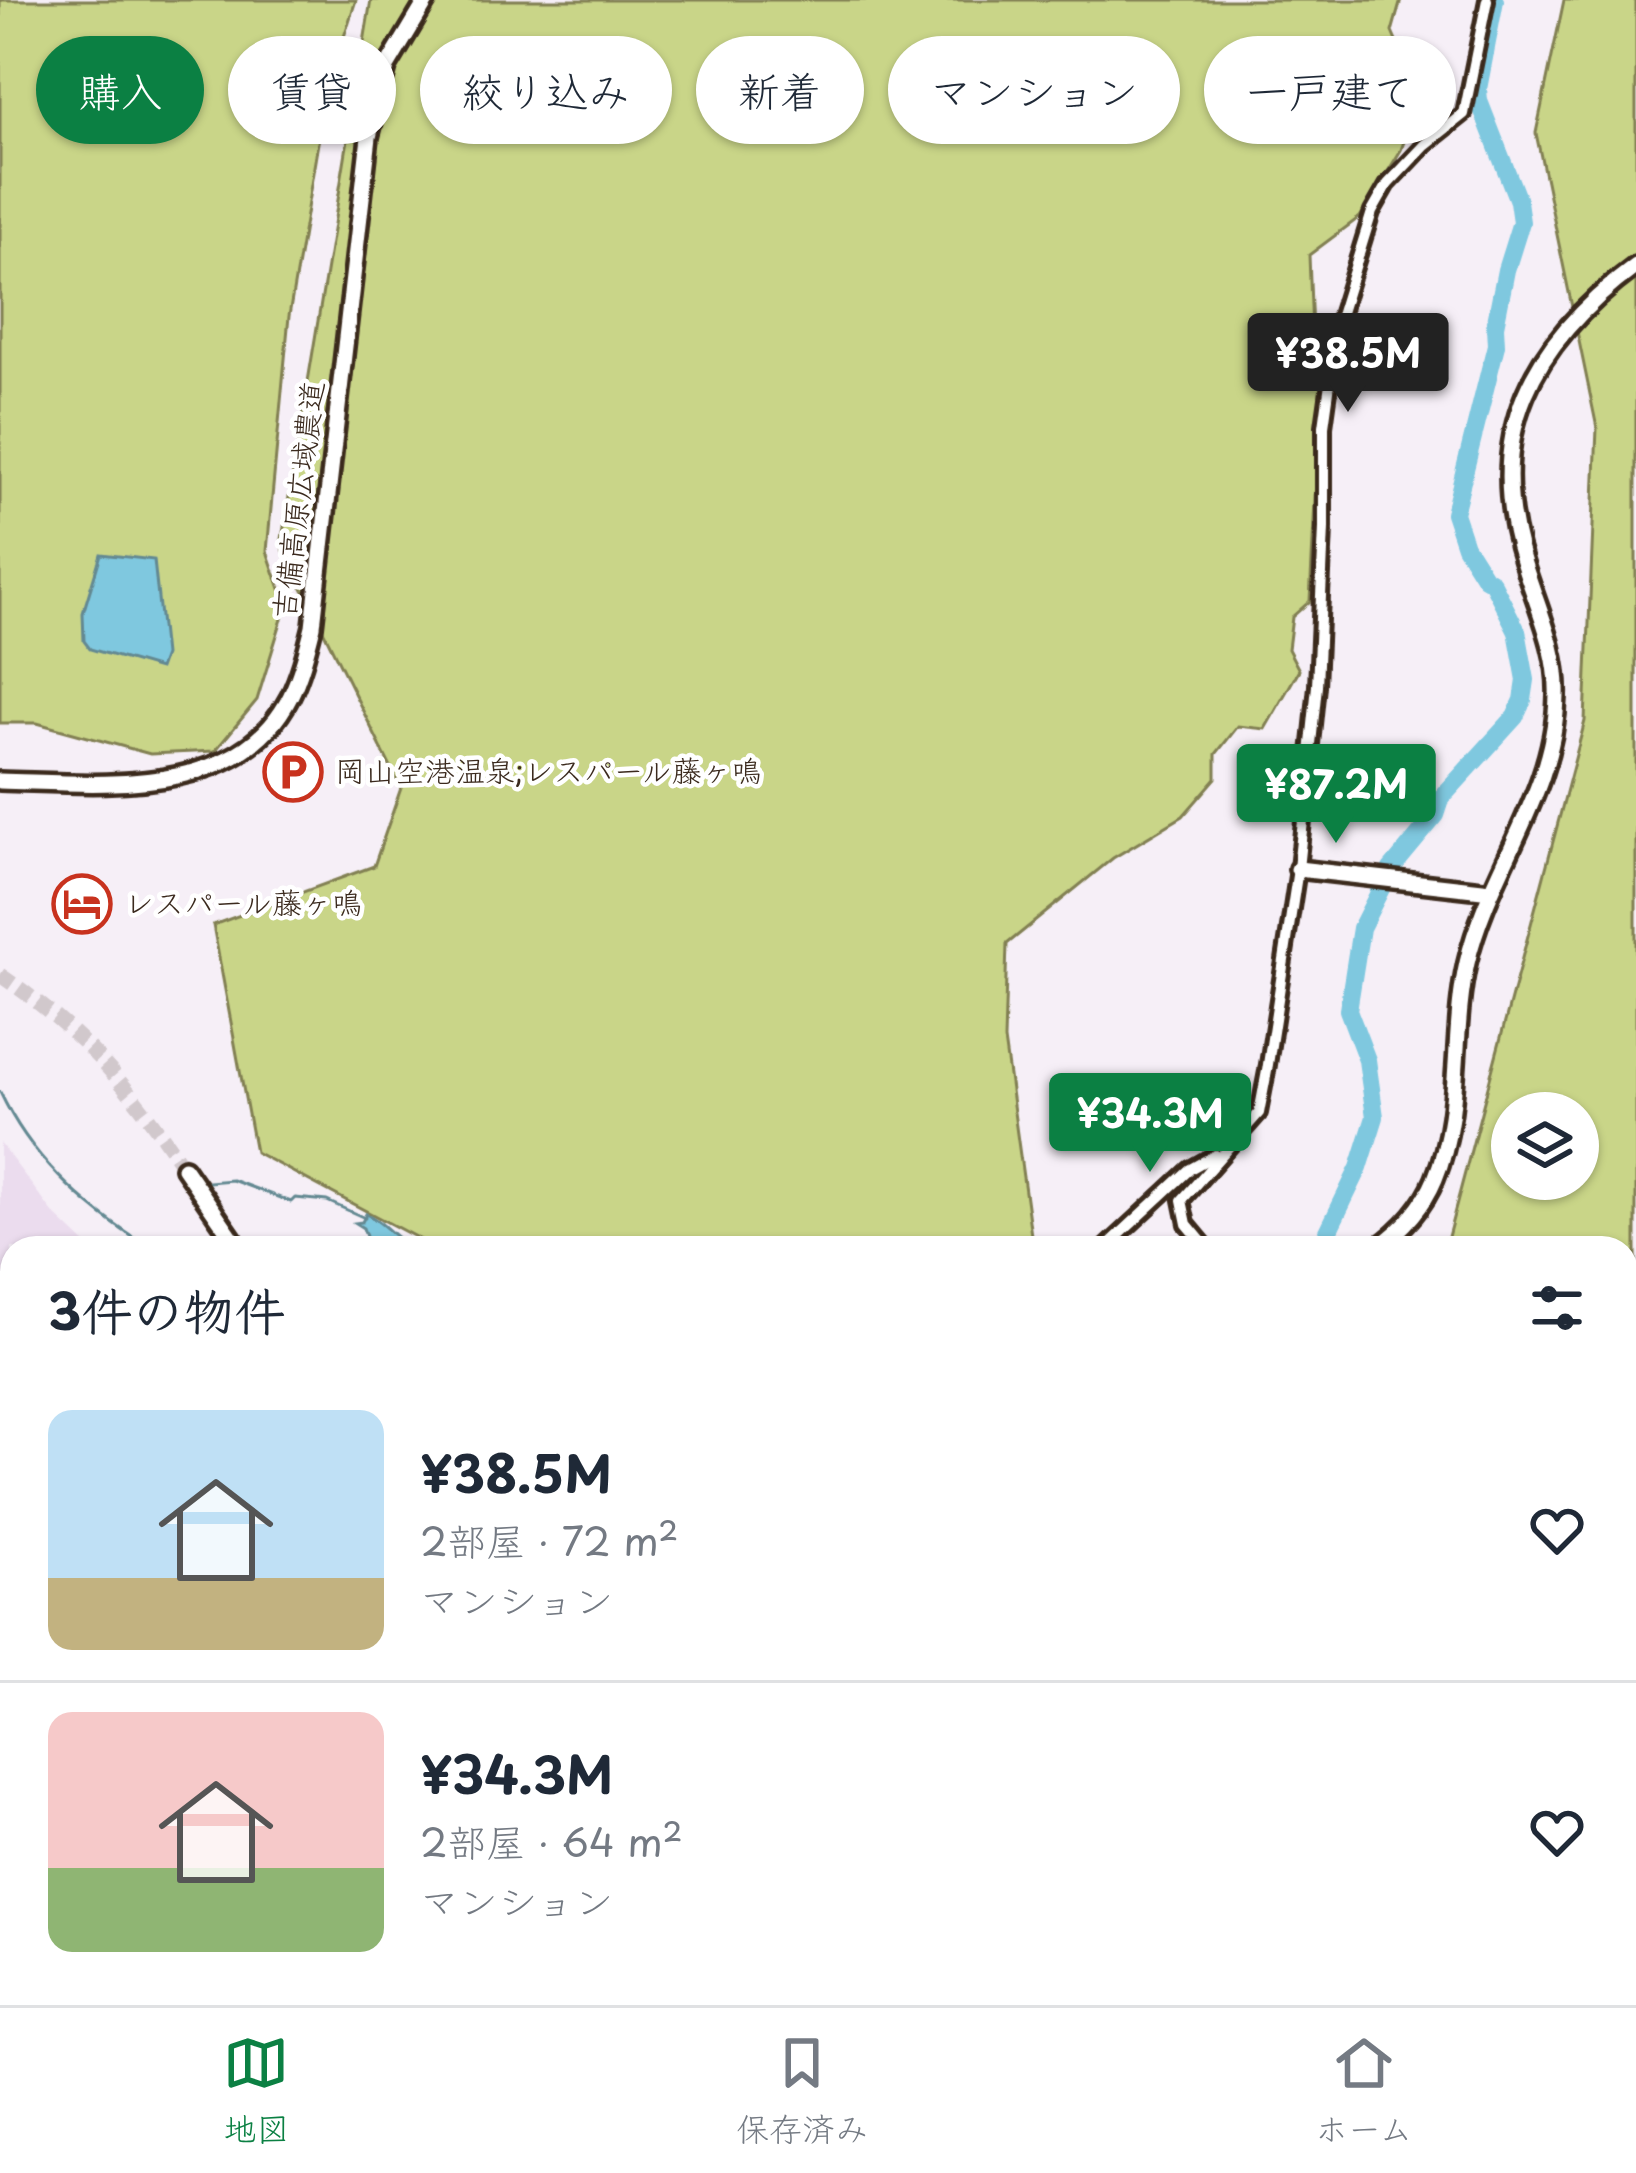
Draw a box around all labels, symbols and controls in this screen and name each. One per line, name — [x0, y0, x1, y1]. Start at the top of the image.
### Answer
chip: 購入 — [36, 36, 204, 144]
chip: 賃貸 — [228, 36, 396, 144]
chip: 絞り込み — [420, 36, 672, 144]
chip: 新着 — [696, 36, 864, 144]
chip: マンション — [888, 36, 1180, 144]
chip: 一戸建て — [1204, 36, 1456, 144]
pin: ¥38.5M — [1250, 313, 1446, 415]
text: ¥38.5M — [1275, 322, 1421, 381]
street label: 吉備高原広域農道 — [260, 378, 333, 622]
parking icon: 岡山空港温泉;レスパール藤ヶ鳴 — [262, 741, 324, 803]
pin: ¥87.2M — [1238, 744, 1434, 846]
place label: 岡山空港温泉;レスパール藤ヶ鳴 — [335, 747, 762, 792]
text: ¥87.2M — [1264, 753, 1408, 812]
hotel icon: レスパール藤ヶ鳴 — [51, 873, 113, 935]
place label: レスパール藤ヶ鳴 — [124, 879, 362, 924]
pin: ¥34.3M — [1052, 1073, 1248, 1175]
text: ¥34.3M — [1076, 1082, 1224, 1141]
map controls — [1491, 1092, 1599, 1200]
button: layers — [1491, 1092, 1599, 1200]
text: 3件の物件 — [48, 1270, 285, 1347]
icon: filters — [1524, 1275, 1590, 1341]
text: ¥38.5M — [420, 1433, 612, 1510]
icon: home — [144, 1458, 288, 1602]
icon: heart — [1524, 1497, 1590, 1563]
text: 2部屋 · 72 m² — [420, 1510, 679, 1569]
text: マンション — [420, 1569, 613, 1628]
text: ¥34.3M — [420, 1734, 613, 1811]
icon: home — [144, 1760, 288, 1904]
icon: heart — [1524, 1799, 1590, 1865]
text: 2部屋 · 64 m² — [420, 1811, 683, 1870]
text: マンション — [420, 1870, 613, 1929]
tab: 地図 — [223, 2030, 289, 2152]
tab: 保存済み — [736, 2030, 868, 2152]
tab: ホーム — [1315, 2030, 1413, 2152]

